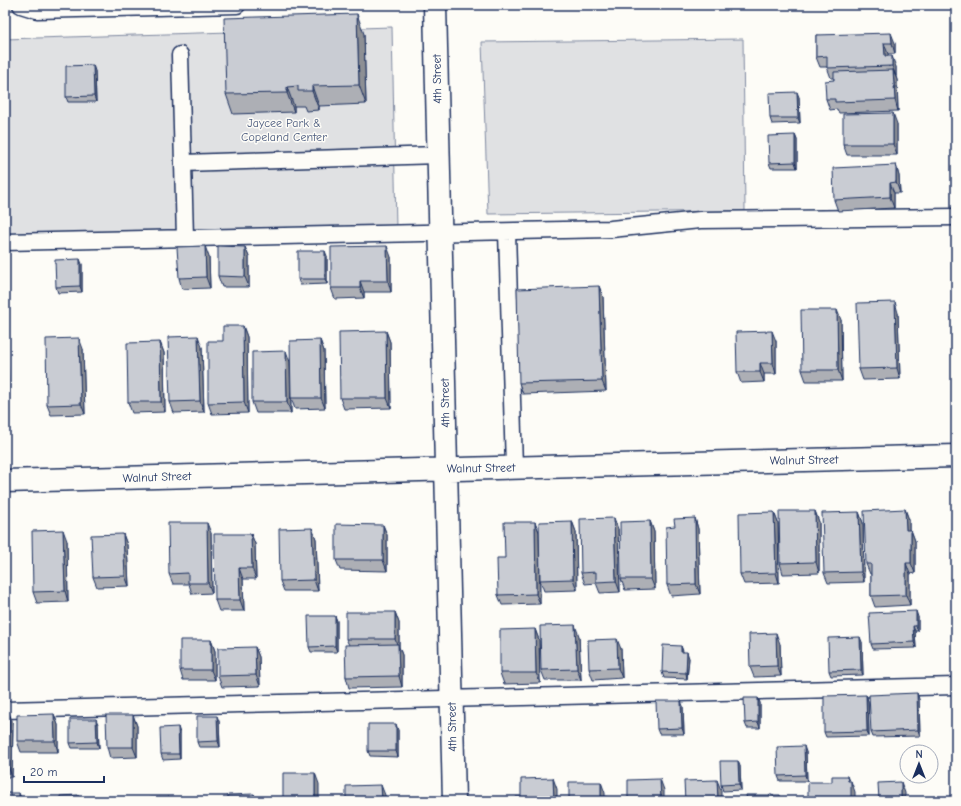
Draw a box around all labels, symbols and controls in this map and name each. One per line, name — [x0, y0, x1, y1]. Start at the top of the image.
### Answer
street label: 4th Street — [430, 53, 444, 104]
park label: Jaycee Park & Copeland Center — [241, 116, 327, 144]
street label: 4th Street — [438, 377, 452, 428]
street label: Walnut Street — [770, 452, 839, 468]
street label: Walnut Street — [447, 460, 516, 476]
street label: Walnut Street — [122, 469, 192, 485]
street label: 4th Street — [445, 701, 459, 752]
north arrow — [899, 744, 939, 784]
text: N — [915, 748, 923, 761]
scale bar — [24, 758, 104, 784]
text: 20 m — [30, 765, 58, 779]

